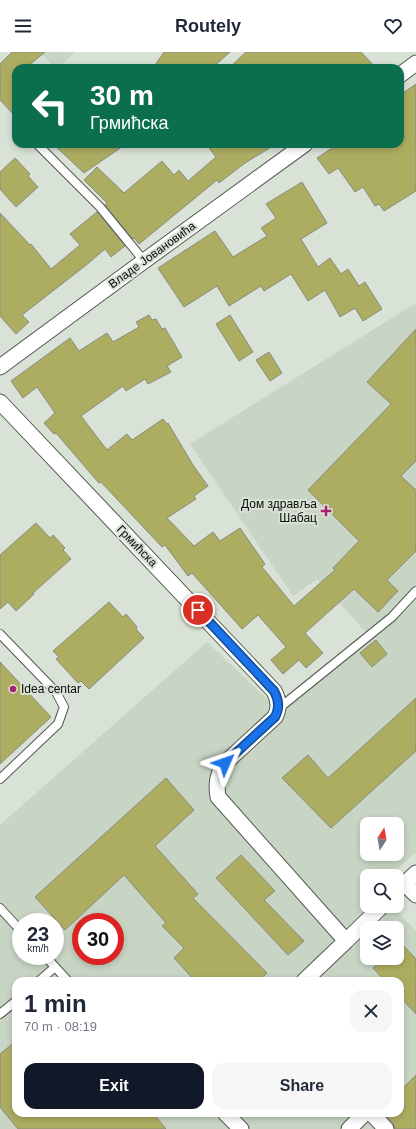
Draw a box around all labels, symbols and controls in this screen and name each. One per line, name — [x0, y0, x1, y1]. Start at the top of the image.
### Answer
icon: menu — [12, 15, 34, 37]
icon: heart — [382, 15, 404, 37]
text: Routely — [175, 16, 241, 36]
icon: left — [24, 80, 76, 132]
text: 30 m — [90, 80, 154, 111]
text: Грмићска — [90, 113, 168, 133]
street label: Владе Јовановића — [106, 219, 198, 291]
place label: Дом здравља Шабац — [241, 497, 317, 525]
marker: Дом здравља Шабац — [320, 505, 332, 517]
street label: Грмићска — [114, 522, 160, 570]
pin — [181, 593, 215, 627]
icon: arrive — [187, 599, 209, 621]
place label: Idea centar — [21, 682, 81, 696]
marker: Idea centar — [8, 684, 18, 694]
position arrow — [204, 742, 246, 784]
north arrow — [360, 817, 404, 861]
map controls — [360, 817, 404, 965]
button: search — [360, 869, 404, 913]
speed limit sign: 30 — [72, 913, 124, 965]
button: layers — [360, 921, 404, 965]
text: 23 — [27, 923, 49, 945]
text: km/h — [27, 943, 49, 954]
text: 1 min — [24, 990, 87, 1017]
button: close — [350, 990, 392, 1032]
text: 70 m · 08:19 — [24, 1019, 97, 1034]
button: Exit — [24, 1063, 204, 1109]
button: Share — [212, 1063, 392, 1109]

